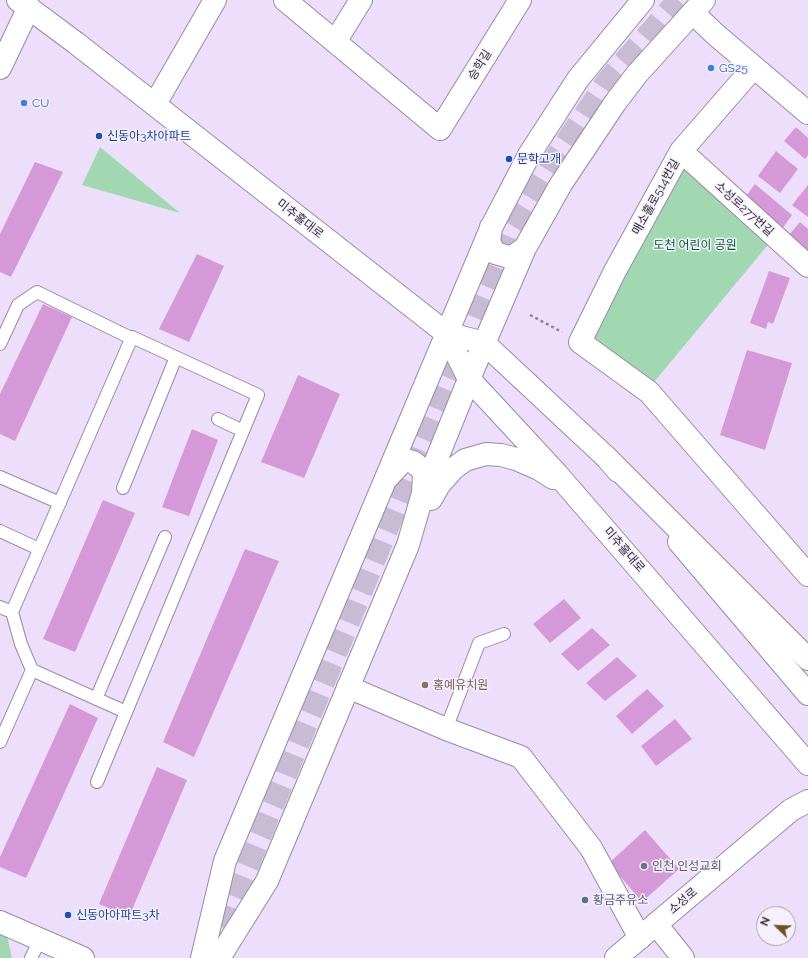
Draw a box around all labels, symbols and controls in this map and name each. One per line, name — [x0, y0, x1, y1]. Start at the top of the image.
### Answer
street label: 승학길 — [465, 47, 495, 83]
place label: GS25 — [719, 61, 748, 75]
marker: GS25 — [706, 63, 716, 73]
place label: CU — [32, 96, 49, 110]
marker: CU — [19, 98, 29, 108]
place label: 신동아3차아파트 — [107, 129, 191, 143]
marker: 신동아3차아파트 — [94, 131, 104, 141]
place label: 문학고개 — [517, 152, 561, 166]
marker: 문학고개 — [504, 154, 514, 164]
street label: 매소홀로514번길 — [629, 157, 683, 237]
street label: 소성로277번길 — [712, 179, 776, 239]
street label: 미추홀대로 — [274, 196, 326, 242]
park label: 도천 어린이 공원 — [653, 238, 737, 252]
street label: 미추홀대로 — [600, 524, 648, 576]
place label: 홍예유치원 — [433, 678, 488, 692]
marker: 홍예유치원 — [420, 680, 430, 690]
place label: 인천 인성교회 — [652, 859, 721, 873]
marker: 인천 인성교회 — [639, 861, 649, 871]
street label: 소성로 — [666, 885, 700, 917]
place label: 황금주유소 — [593, 893, 648, 907]
marker: 황금주유소 — [580, 895, 590, 905]
north arrow — [756, 906, 796, 946]
place label: 신동아아파트3차 — [76, 908, 160, 922]
marker: 신동아아파트3차 — [63, 910, 73, 920]
text: N — [758, 915, 773, 928]

